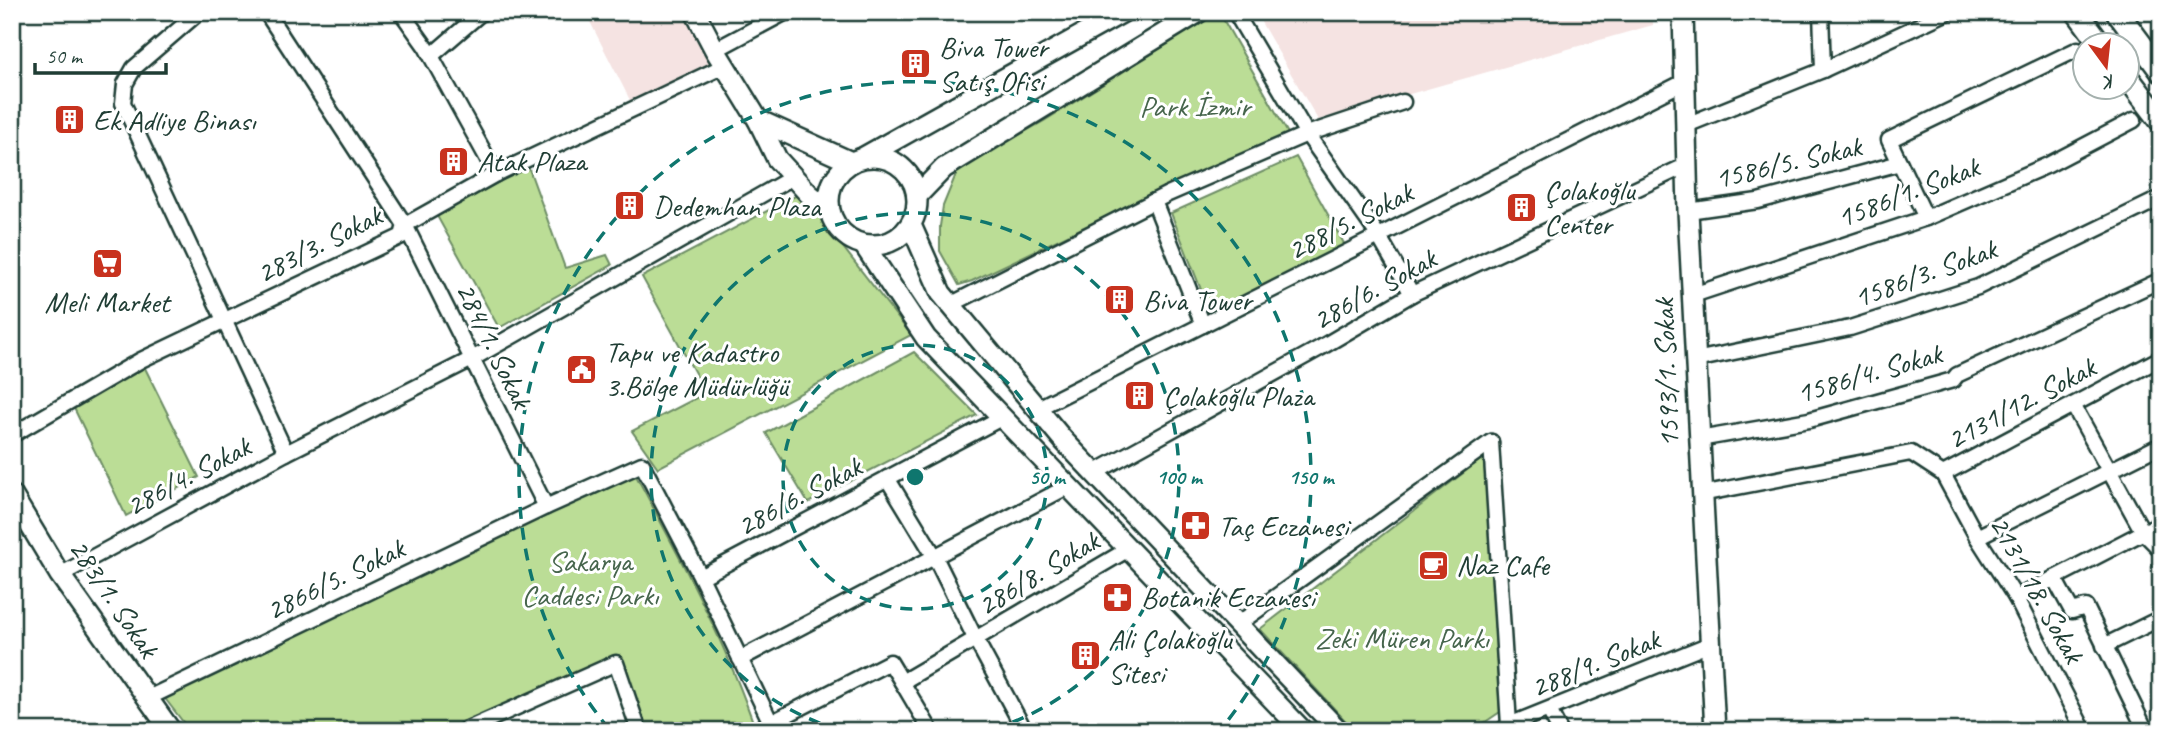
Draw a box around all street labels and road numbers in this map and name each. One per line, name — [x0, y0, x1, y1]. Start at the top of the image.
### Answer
street label: 1586/5. Sokak — [1711, 126, 1867, 197]
street label: 1586/1. Sokak — [1831, 147, 1986, 237]
street label: 288/5. Sokak — [1281, 172, 1421, 269]
street label: 283/3. Sokak — [250, 195, 390, 292]
street label: 1586/3. Sokak — [1848, 229, 2004, 316]
street label: 286/6. Sokak — [1305, 238, 1444, 339]
street label: 284/1. Sokak — [447, 276, 542, 416]
street label: 1593/1. Sokak — [1644, 296, 1688, 448]
street label: 1586/4. Sokak — [1792, 334, 1948, 412]
street label: 2131/12. Sokak — [1940, 347, 2104, 458]
street label: 286/4. Sokak — [119, 426, 259, 525]
street label: 286/6. Sokak — [730, 446, 870, 545]
street label: 2131/18. Sokak — [1981, 509, 2094, 671]
street label: 286/8. Sokak — [970, 521, 1108, 624]
street label: 2866/5. Sokak — [260, 528, 412, 629]
street label: 283/1. Sokak — [60, 531, 169, 667]
street label: 288/9. Sokak — [1525, 619, 1667, 706]

